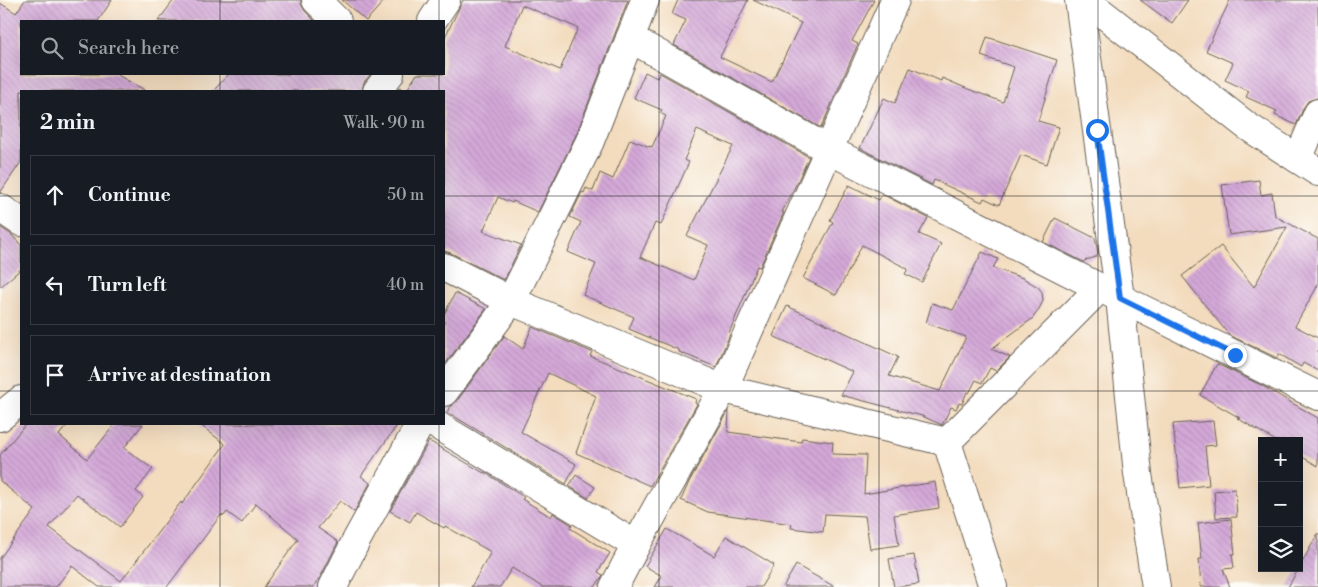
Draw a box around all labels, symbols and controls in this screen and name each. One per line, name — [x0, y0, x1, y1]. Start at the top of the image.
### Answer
search box — [20, 20, 445, 75]
icon: search — [38, 34, 66, 62]
text: Search here — [78, 36, 179, 60]
text: 2 min — [40, 110, 95, 136]
text: Walk · 90 m — [343, 113, 425, 133]
route start — [1086, 119, 1109, 142]
icon: ahead — [41, 181, 69, 209]
text: Continue — [88, 183, 171, 207]
text: 50 m — [387, 185, 424, 205]
icon: left — [41, 271, 69, 299]
text: Turn left — [88, 273, 167, 297]
text: 40 m — [387, 275, 424, 295]
route end — [1224, 344, 1247, 367]
icon: arrive — [41, 361, 69, 389]
text: Arrive at destination — [88, 363, 271, 387]
map controls — [1258, 437, 1303, 572]
button: + — [1258, 437, 1303, 482]
button: − — [1258, 482, 1303, 527]
button: layers — [1258, 527, 1303, 572]

